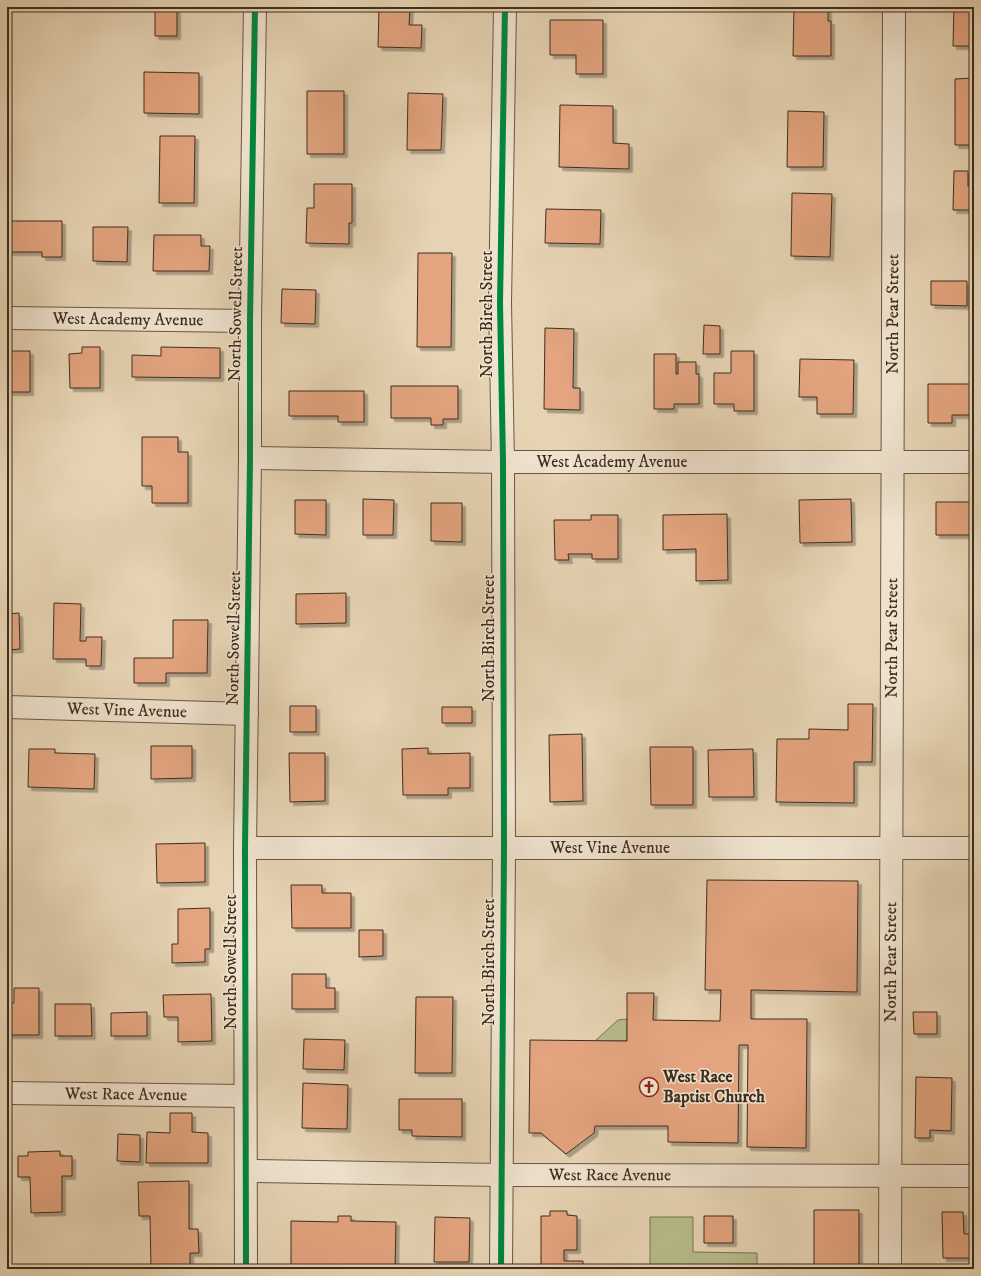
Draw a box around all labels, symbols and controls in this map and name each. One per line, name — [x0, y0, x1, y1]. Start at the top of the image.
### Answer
street label: North Sowell Street — [224, 246, 248, 382]
street label: North Birch Street — [476, 250, 498, 378]
street label: North Pear Street — [882, 253, 904, 374]
street label: West Academy Avenue — [51, 308, 204, 331]
street label: West Academy Avenue — [535, 451, 687, 473]
street label: North Sowell Street — [222, 570, 246, 706]
street label: North Birch Street — [478, 574, 500, 702]
street label: North Pear Street — [881, 577, 903, 698]
street label: West Vine Avenue — [66, 698, 187, 723]
street label: West Vine Avenue — [549, 837, 670, 859]
street label: North Sowell Street — [220, 894, 242, 1030]
street label: North Birch Street — [478, 898, 500, 1026]
street label: North Pear Street — [880, 901, 902, 1022]
place label: West Race Baptist Church — [662, 1066, 765, 1108]
church icon: West Race Baptist Church — [638, 1076, 660, 1098]
street label: West Race Avenue — [64, 1083, 187, 1106]
street label: West Race Avenue — [548, 1164, 671, 1186]

